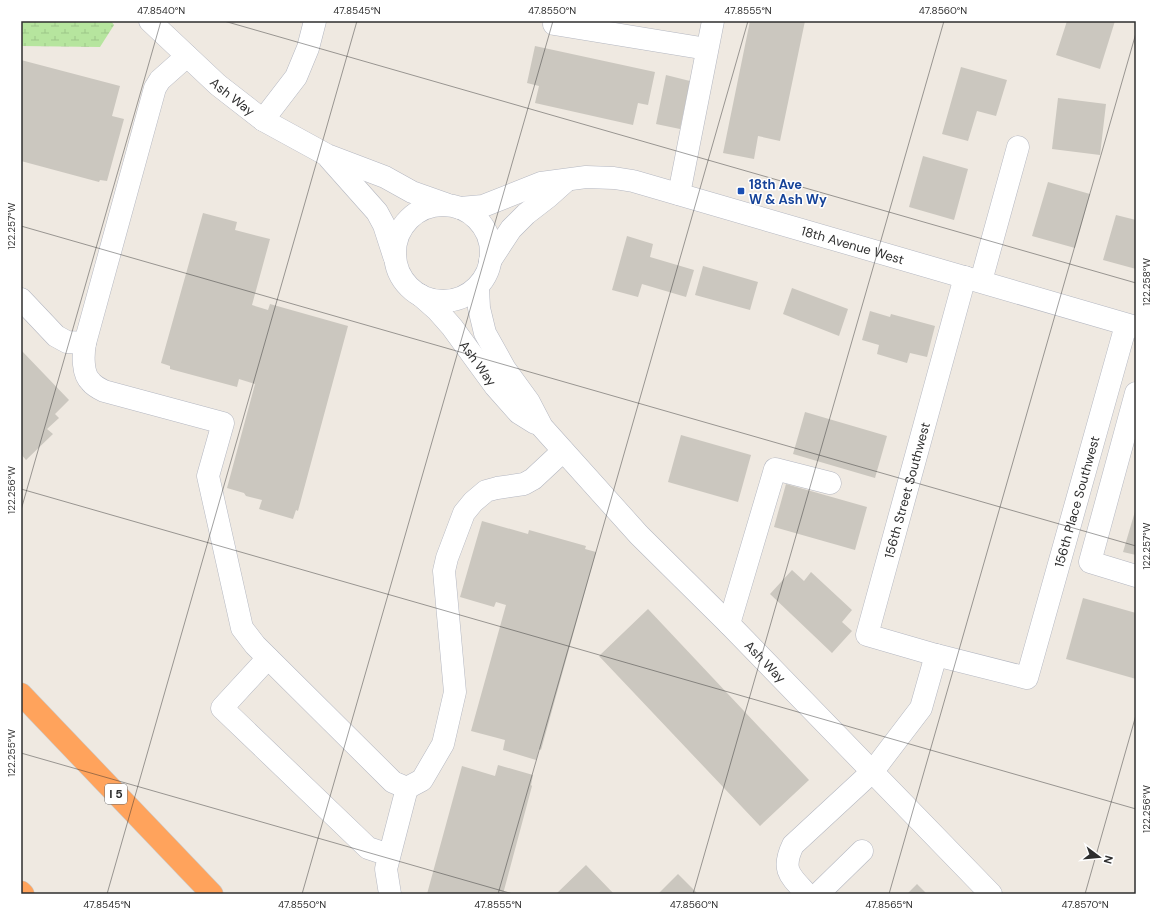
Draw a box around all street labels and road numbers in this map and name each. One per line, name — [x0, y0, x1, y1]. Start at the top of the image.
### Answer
street label: Ash Way — [206, 74, 258, 120]
street label: 18th Avenue West — [799, 222, 906, 268]
street label: Ash Way — [456, 337, 500, 389]
street label: 156th Street Southwest — [880, 420, 934, 560]
street label: 156th Place Southwest — [1050, 434, 1103, 569]
street label: Ash Way — [741, 637, 789, 687]
road number: I 5 — [105, 784, 127, 804]

